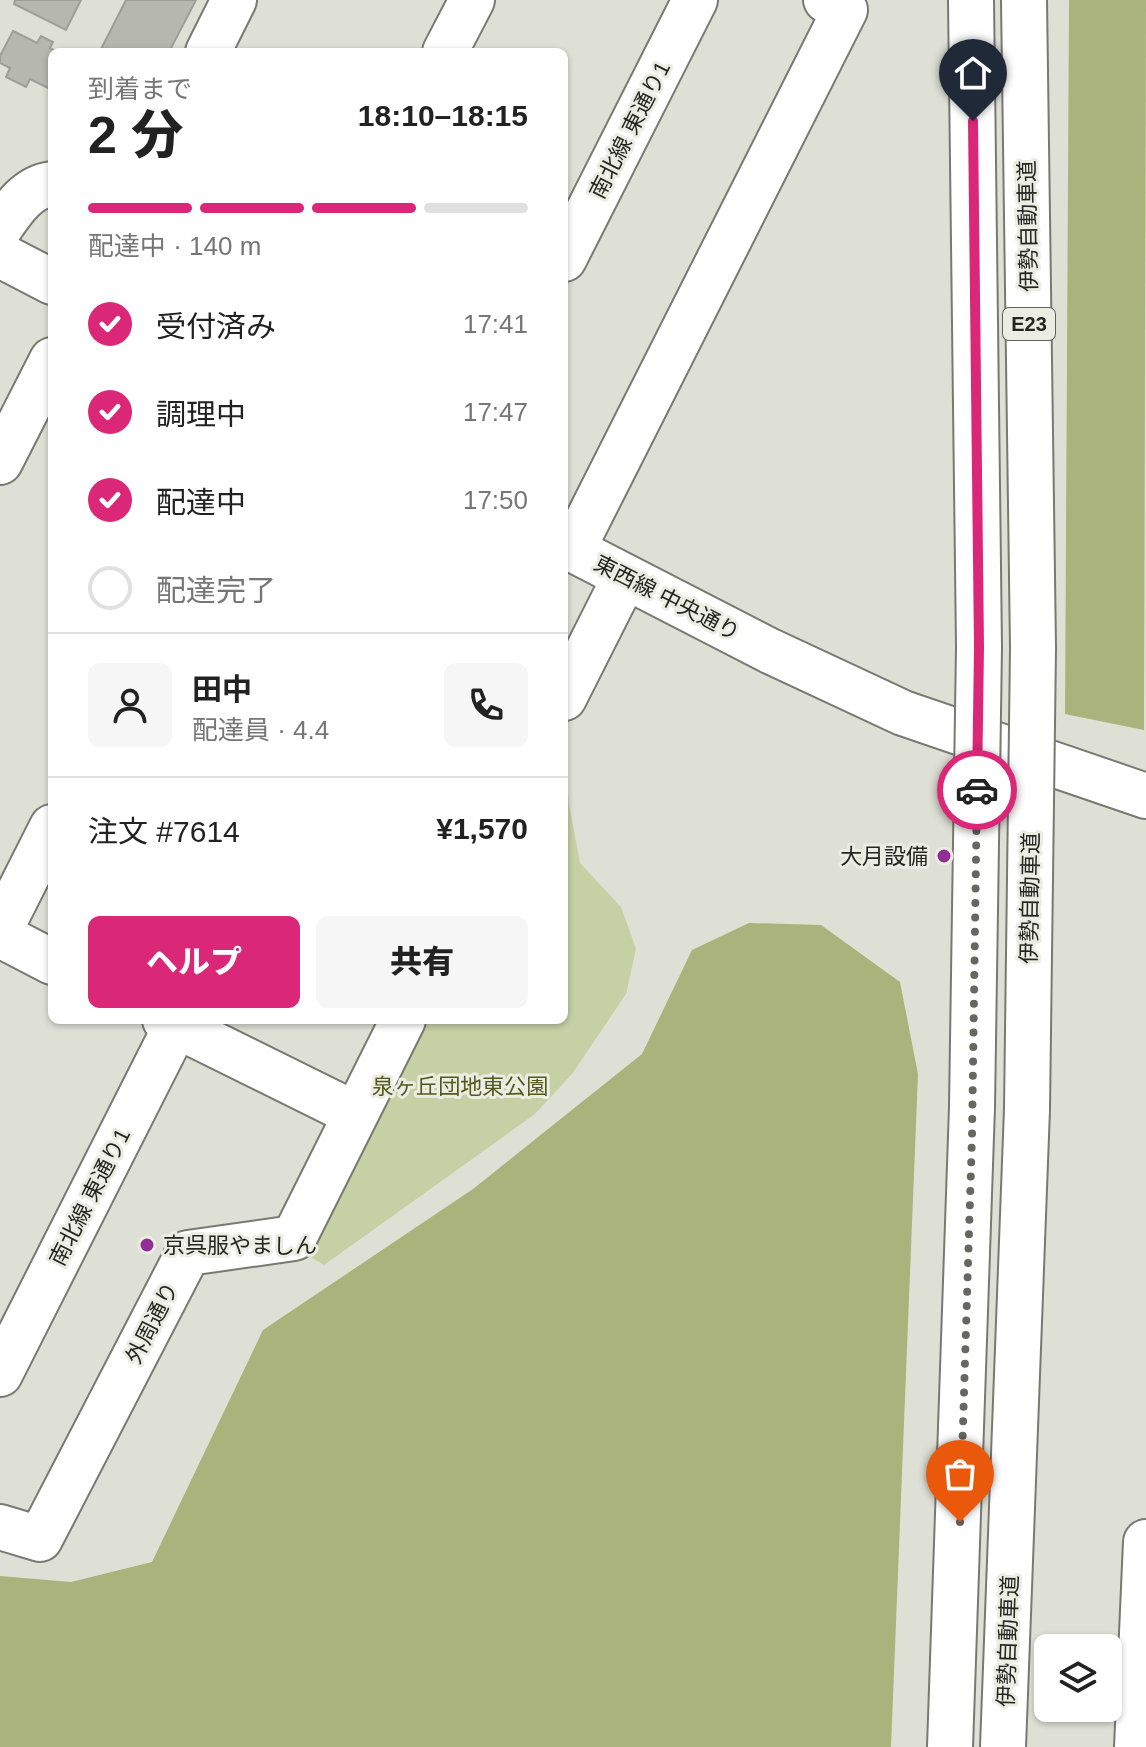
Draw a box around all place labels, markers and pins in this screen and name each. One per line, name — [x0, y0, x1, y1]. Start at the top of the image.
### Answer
pin — [939, 39, 1007, 121]
place label: 大月設備 — [840, 844, 928, 869]
marker: 大月設備 — [935, 847, 953, 865]
place label: 京呉服やましん — [163, 1233, 317, 1258]
marker: 京呉服やましん — [138, 1236, 156, 1254]
pin — [926, 1440, 994, 1522]

